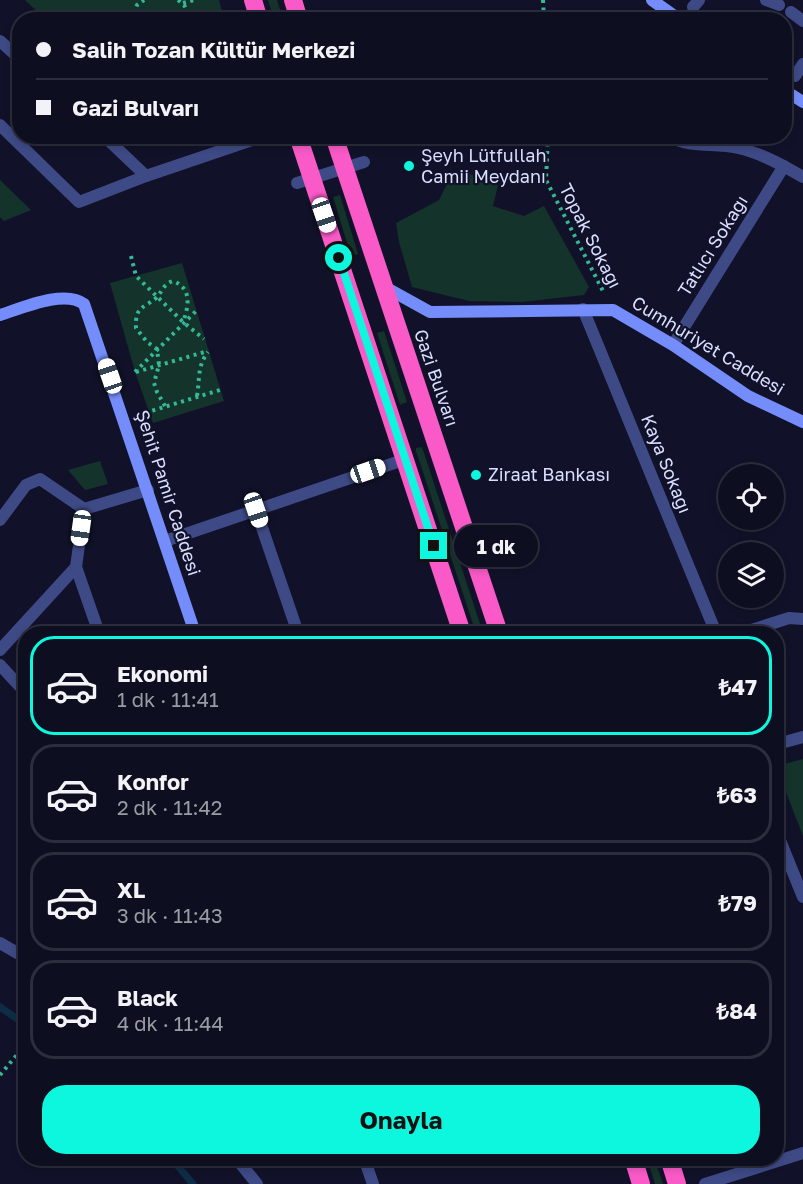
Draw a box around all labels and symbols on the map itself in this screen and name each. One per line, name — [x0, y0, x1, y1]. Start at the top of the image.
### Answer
place label: Şeyh Lütfullah Camii Meydanı — [421, 144, 546, 187]
marker: Şeyh Lütfullah Camii Meydanı — [402, 159, 416, 173]
street label: Topak Sokağı — [555, 179, 627, 292]
street label: Tatlıcı Sokağı — [672, 191, 752, 300]
car — [310, 195, 338, 235]
route start — [325, 244, 352, 271]
street label: Cumhuriyet Caddesi — [628, 291, 789, 399]
street label: Gazi Bulvarı — [410, 326, 464, 429]
car — [96, 356, 124, 396]
street label: Şehit Pamir Caddesi — [132, 407, 206, 578]
street label: Kaya Sokağı — [637, 411, 697, 516]
car — [348, 457, 388, 485]
place label: Ziraat Bankası — [488, 463, 610, 485]
marker: Ziraat Bankası — [469, 468, 483, 482]
car — [242, 490, 270, 530]
car — [70, 509, 92, 547]
callout: 1 dk — [455, 525, 539, 567]
route end — [420, 532, 447, 559]

